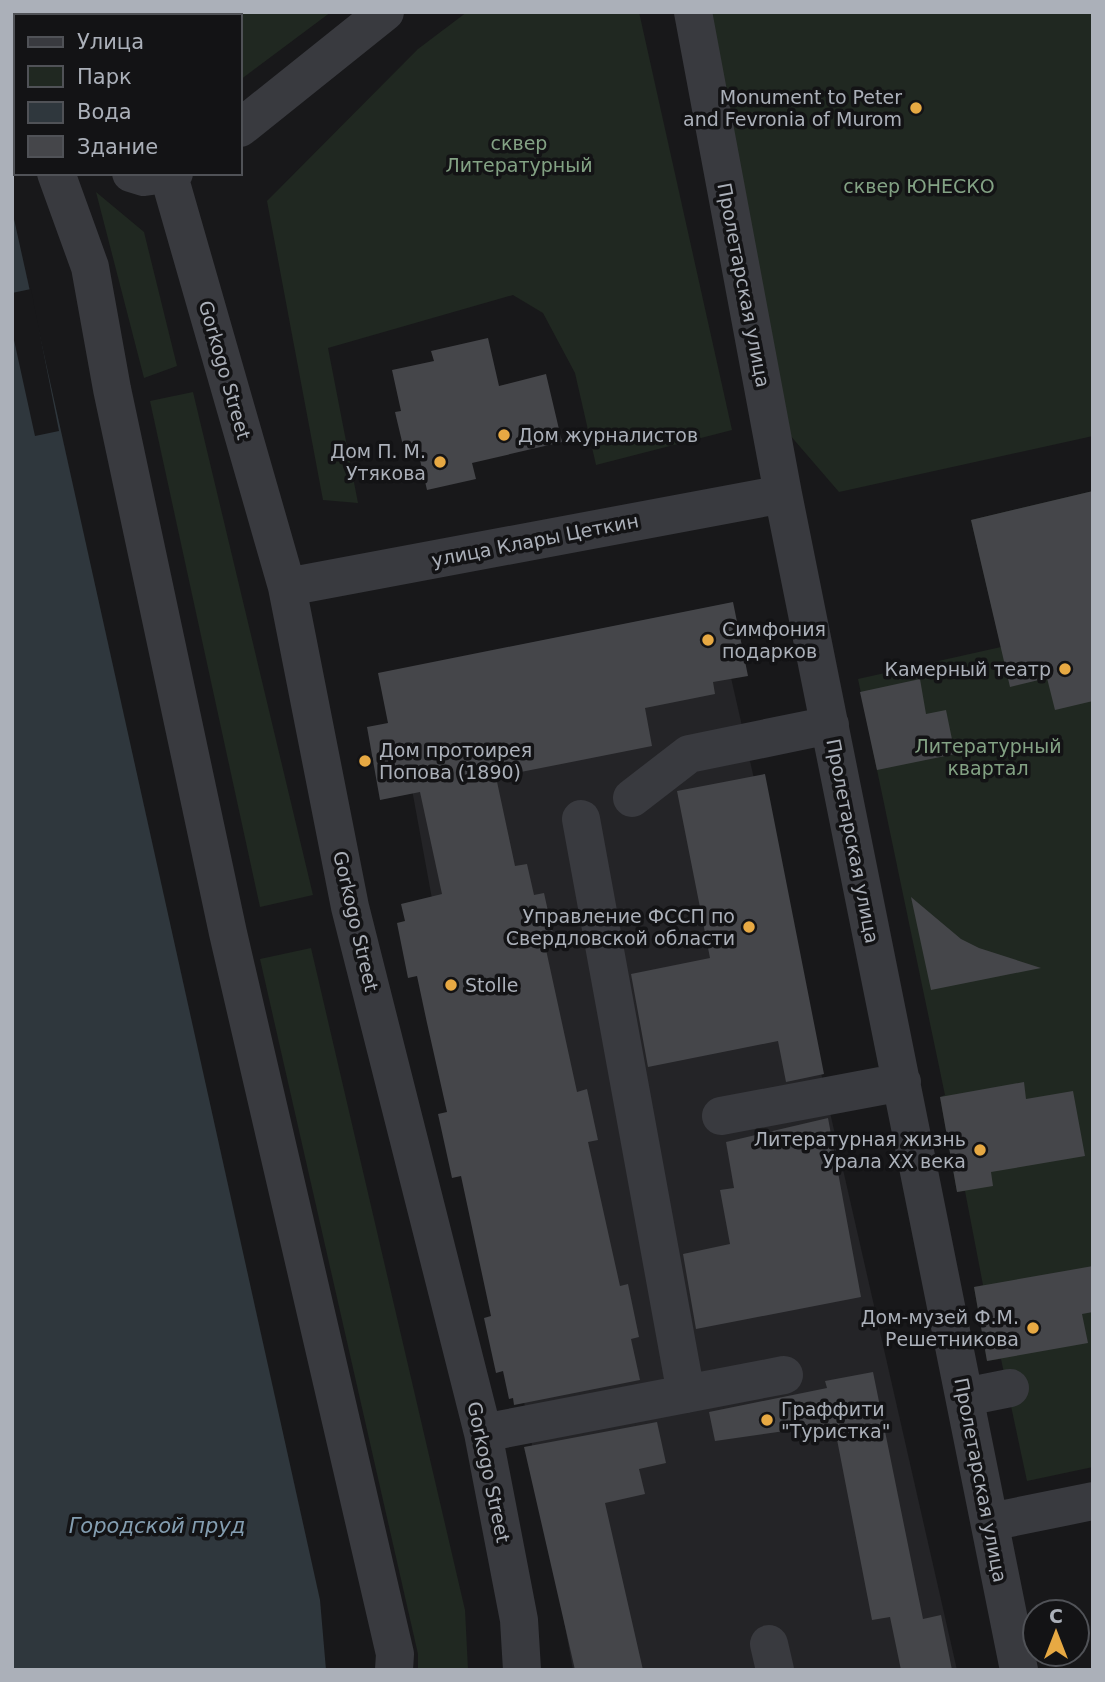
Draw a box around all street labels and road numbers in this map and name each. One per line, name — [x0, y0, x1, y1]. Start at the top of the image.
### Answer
street label: Пролетарская улица — [713, 181, 775, 389]
street label: Gorkogo Street — [195, 298, 255, 442]
street label: улица Клары Цеткин — [430, 509, 640, 571]
street label: Пролетарская улица — [822, 737, 884, 945]
street label: Gorkogo Street — [329, 849, 383, 993]
street label: Пролетарская улица — [950, 1376, 1012, 1584]
street label: Gorkogo Street — [463, 1399, 515, 1545]

